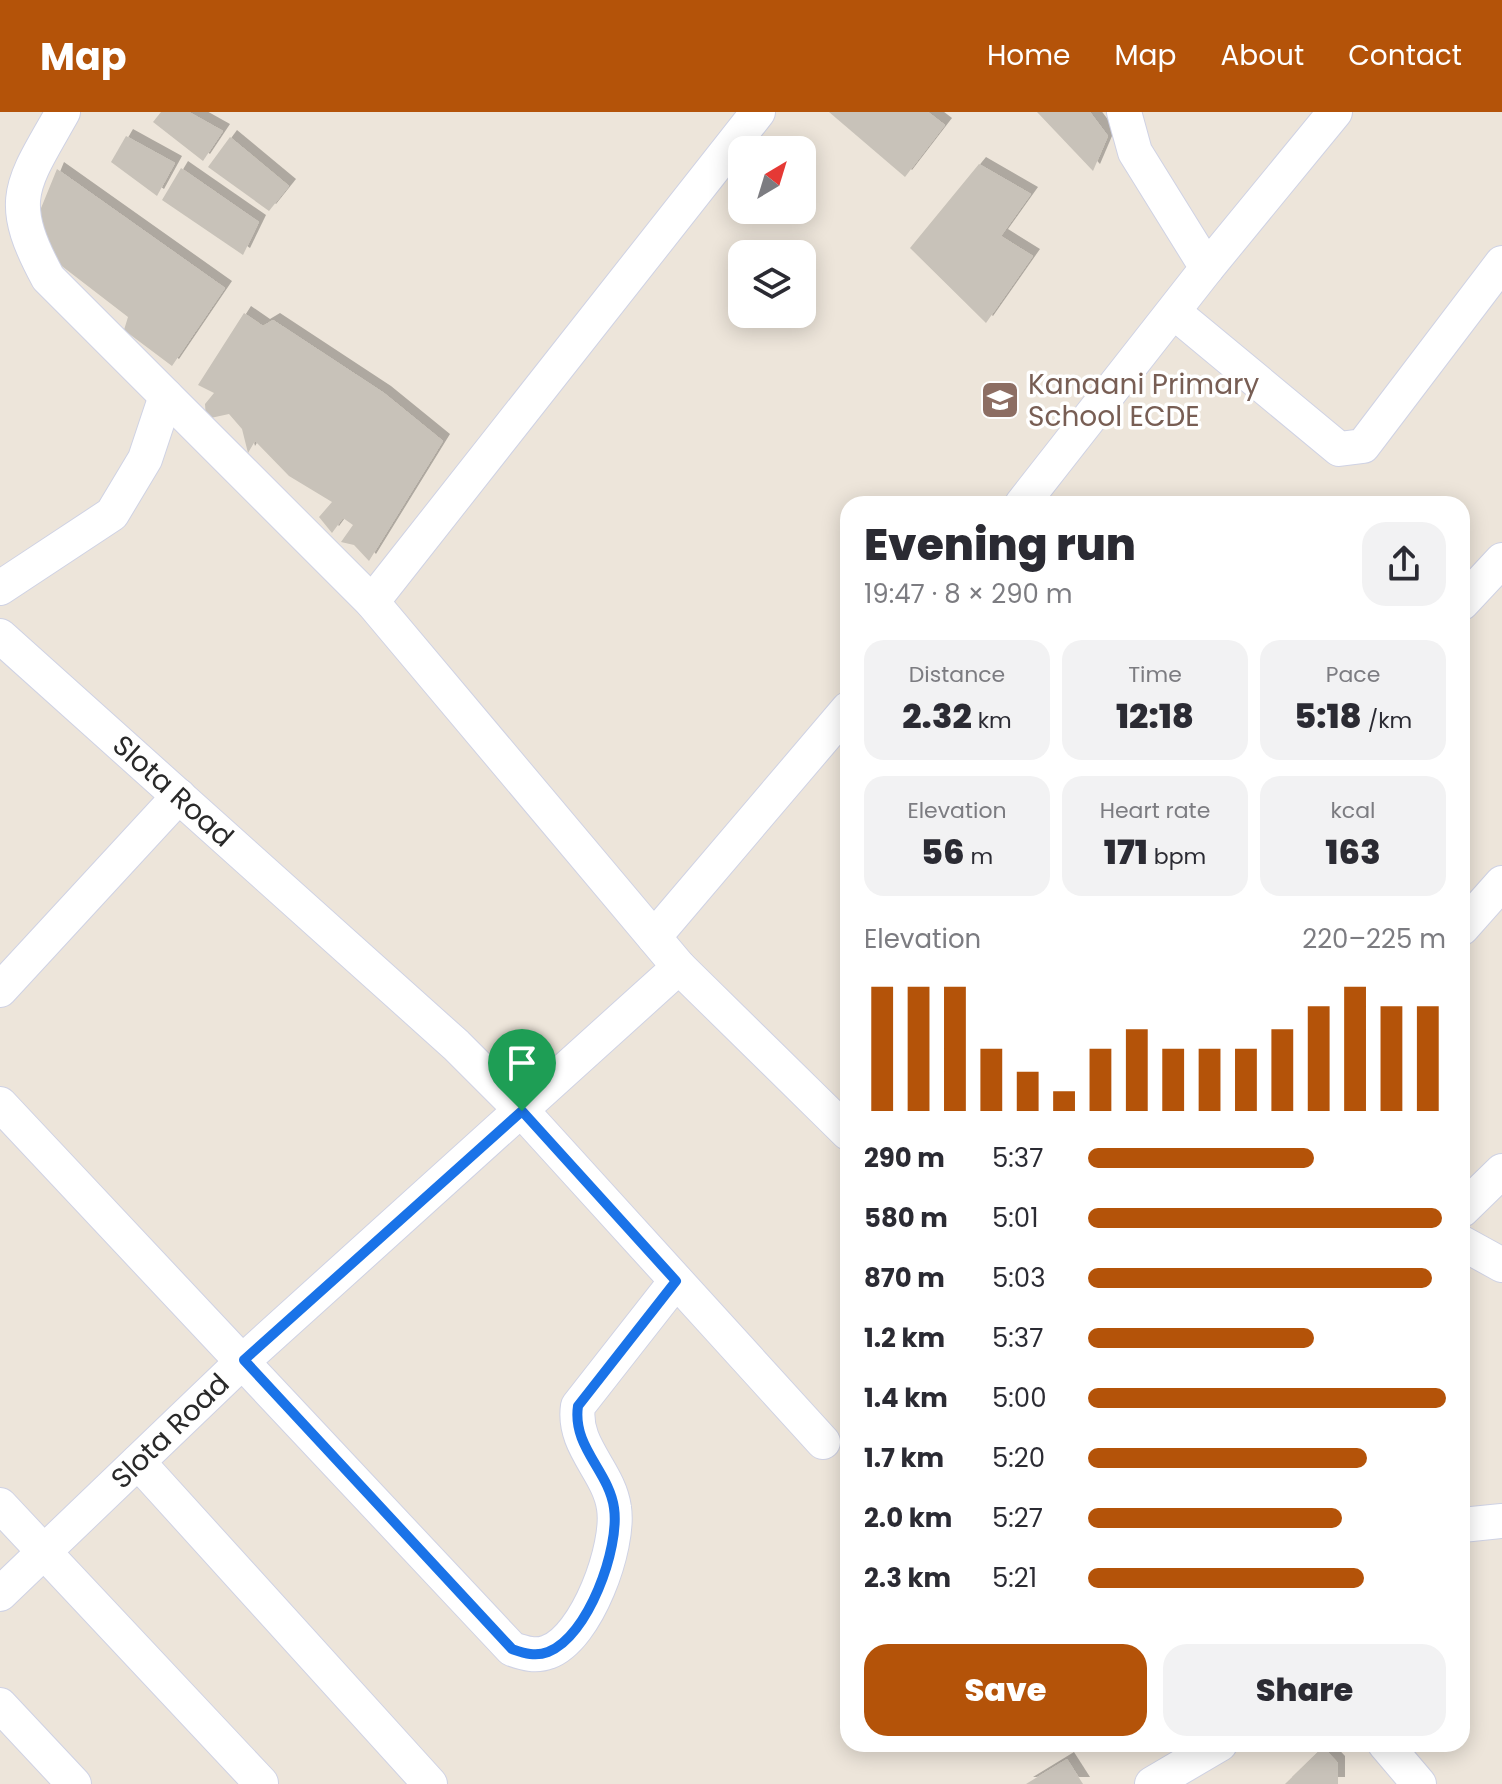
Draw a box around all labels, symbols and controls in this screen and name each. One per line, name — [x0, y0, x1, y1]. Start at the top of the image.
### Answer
text: Map — [40, 30, 127, 83]
text: Home — [987, 36, 1070, 75]
text: Map — [1114, 36, 1176, 75]
text: About — [1220, 36, 1304, 75]
text: Contact — [1348, 36, 1462, 75]
north arrow — [728, 136, 816, 224]
map controls — [728, 136, 816, 328]
button: layers — [728, 240, 816, 328]
place label: Kanaani Primary School ECDE — [1028, 365, 1260, 436]
school or university icon: Kanaani Primary School ECDE — [979, 379, 1021, 421]
text: Evening run — [864, 514, 1136, 575]
button: share — [1362, 522, 1446, 606]
text: 19:47 · 8 × 290 m — [864, 576, 1073, 612]
text: Distance — [909, 659, 1005, 690]
text: Time — [1128, 659, 1182, 690]
text: Pace — [1326, 659, 1380, 690]
text: 2.32 — [902, 692, 972, 740]
text: 12:18 — [1116, 692, 1194, 740]
text: 5:18 — [1294, 692, 1362, 740]
text: km — [972, 705, 1012, 736]
text: /km — [1362, 705, 1412, 736]
street label: Slota Road — [104, 726, 242, 856]
text: Elevation — [907, 795, 1007, 826]
text: Heart rate — [1100, 795, 1210, 826]
text: kcal — [1331, 795, 1375, 826]
text: 56 — [921, 828, 965, 876]
text: 171 — [1104, 828, 1148, 876]
text: 163 — [1325, 828, 1381, 876]
text: m — [965, 841, 993, 872]
text: bpm — [1148, 841, 1206, 872]
text: Elevation — [864, 921, 981, 957]
text: 220–225 m — [1302, 921, 1446, 957]
pin — [488, 1029, 556, 1111]
icon: arrive — [500, 1041, 544, 1085]
text: 290 m — [864, 1140, 945, 1176]
text: 5:37 — [992, 1140, 1043, 1176]
text: 580 m — [864, 1200, 948, 1236]
text: 5:01 — [992, 1200, 1039, 1236]
text: 870 m — [864, 1260, 945, 1296]
text: 5:03 — [992, 1260, 1046, 1296]
text: 1.2 km — [864, 1320, 945, 1356]
text: 5:37 — [992, 1320, 1043, 1356]
street label: Slota Road — [102, 1365, 238, 1497]
text: 1.4 km — [864, 1380, 948, 1416]
text: 5:00 — [992, 1380, 1047, 1416]
text: 1.7 km — [864, 1440, 944, 1476]
text: 5:20 — [992, 1440, 1045, 1476]
text: 2.0 km — [864, 1500, 952, 1536]
text: 5:27 — [992, 1500, 1043, 1536]
text: 2.3 km — [864, 1560, 951, 1596]
text: 5:21 — [992, 1560, 1037, 1596]
button: Save — [864, 1644, 1147, 1736]
button: Share — [1163, 1644, 1446, 1736]

